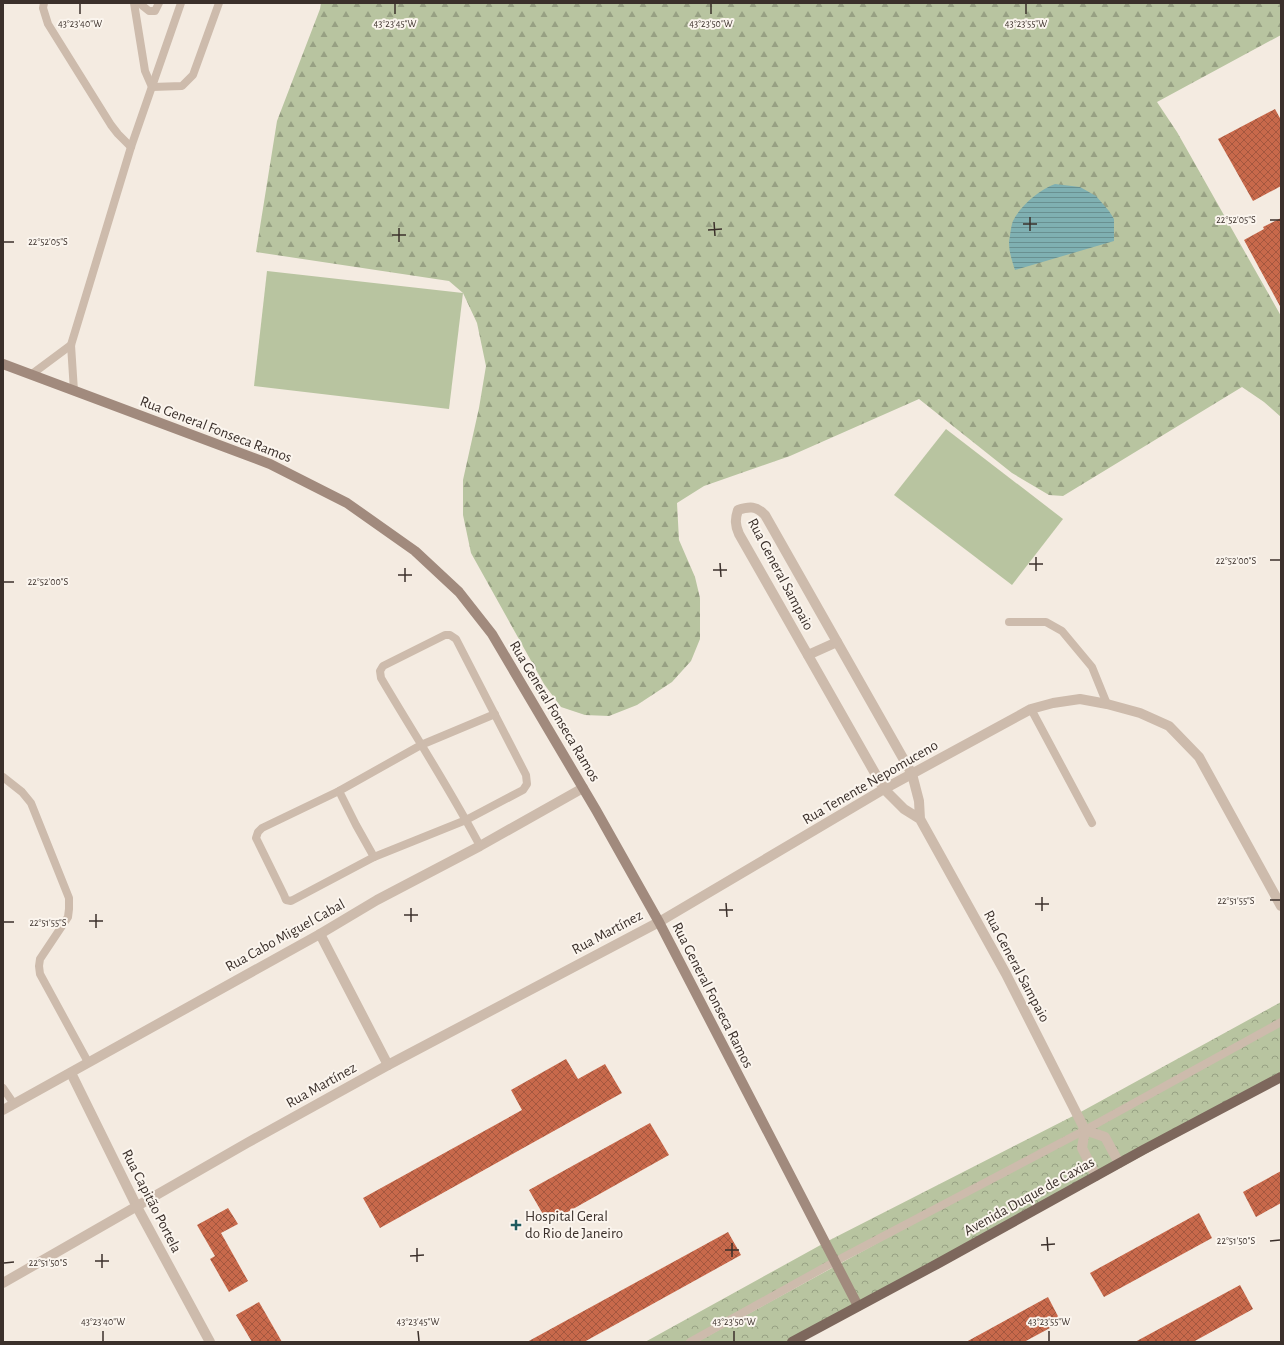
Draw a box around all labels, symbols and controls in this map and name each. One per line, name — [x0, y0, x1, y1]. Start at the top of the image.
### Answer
text: 43°23'40"W — [58, 19, 102, 29]
text: 43°23'45"W — [373, 19, 417, 29]
text: 43°23'50"W — [689, 19, 733, 29]
text: 43°23'55"W — [1005, 19, 1047, 29]
text: 22°52'05"S — [1216, 215, 1256, 225]
text: 22°52'05"S — [28, 237, 68, 247]
street label: Rua General Fonseca Ramos — [138, 394, 294, 465]
street label: Rua General Sampaio — [745, 516, 816, 633]
text: 22°52'00"S — [1216, 556, 1257, 566]
text: 22°52'00"S — [28, 577, 69, 587]
street label: Rua General Fonseca Ramos — [507, 638, 603, 784]
street label: Rua Tenente Nepomuceno — [800, 737, 941, 827]
street label: Rua Cabo Miguel Cabal — [223, 896, 347, 974]
text: 22°51'55"S — [1217, 896, 1255, 906]
street label: Rua Martínez — [569, 908, 645, 957]
street label: Rua General Sampaio — [981, 908, 1052, 1025]
text: 22°51'55"S — [29, 918, 67, 928]
street label: Rua General Fonseca Ramos — [669, 920, 756, 1070]
street label: Rua Martínez — [284, 1060, 359, 1111]
street label: Rua Capitão Portela — [119, 1147, 184, 1255]
street label: Avenida Duque de Caxias — [962, 1154, 1097, 1239]
place label: Hospital Geral do Rio de Janeiro — [525, 1209, 623, 1241]
marker: Hospital Geral do Rio de Janeiro — [510, 1219, 522, 1231]
text: 22°51'50"S — [1217, 1236, 1255, 1246]
text: 22°51'50"S — [29, 1258, 67, 1268]
text: 43°23'40"W — [81, 1317, 125, 1327]
text: 43°23'45"W — [396, 1317, 440, 1327]
text: 43°23'50"W — [712, 1317, 756, 1327]
text: 43°23'55"W — [1028, 1317, 1070, 1327]

